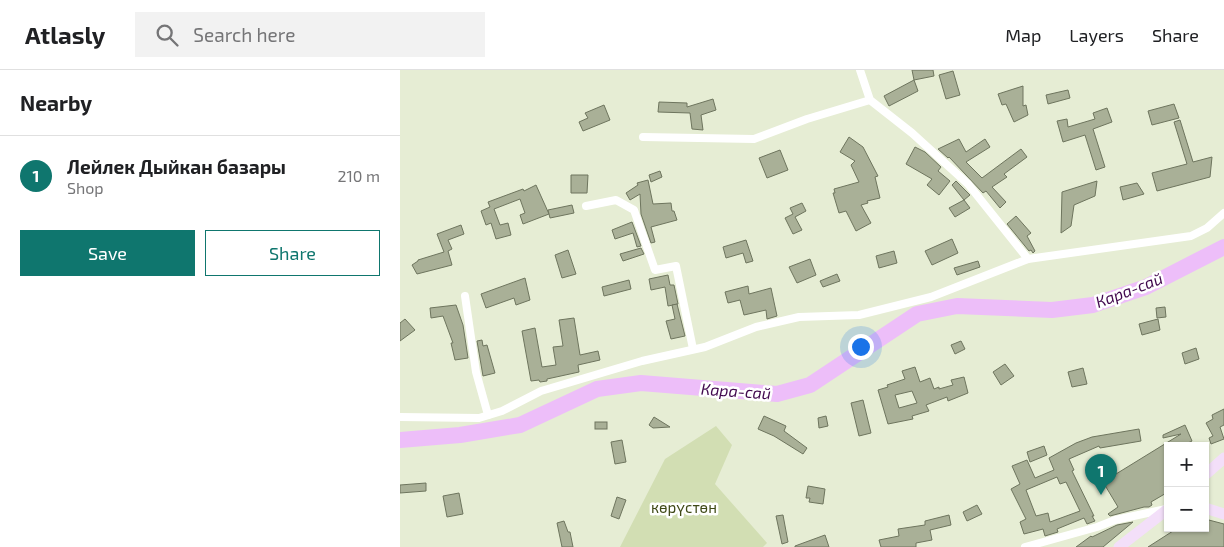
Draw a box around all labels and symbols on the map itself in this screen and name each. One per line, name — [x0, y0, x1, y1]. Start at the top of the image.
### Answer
water label: Кара-сай — [1093, 268, 1165, 311]
your location — [848, 334, 874, 360]
water label: Кара-сай — [700, 379, 772, 402]
pin: 1 — [1085, 454, 1117, 495]
park label: көрүстөн — [651, 498, 717, 516]

